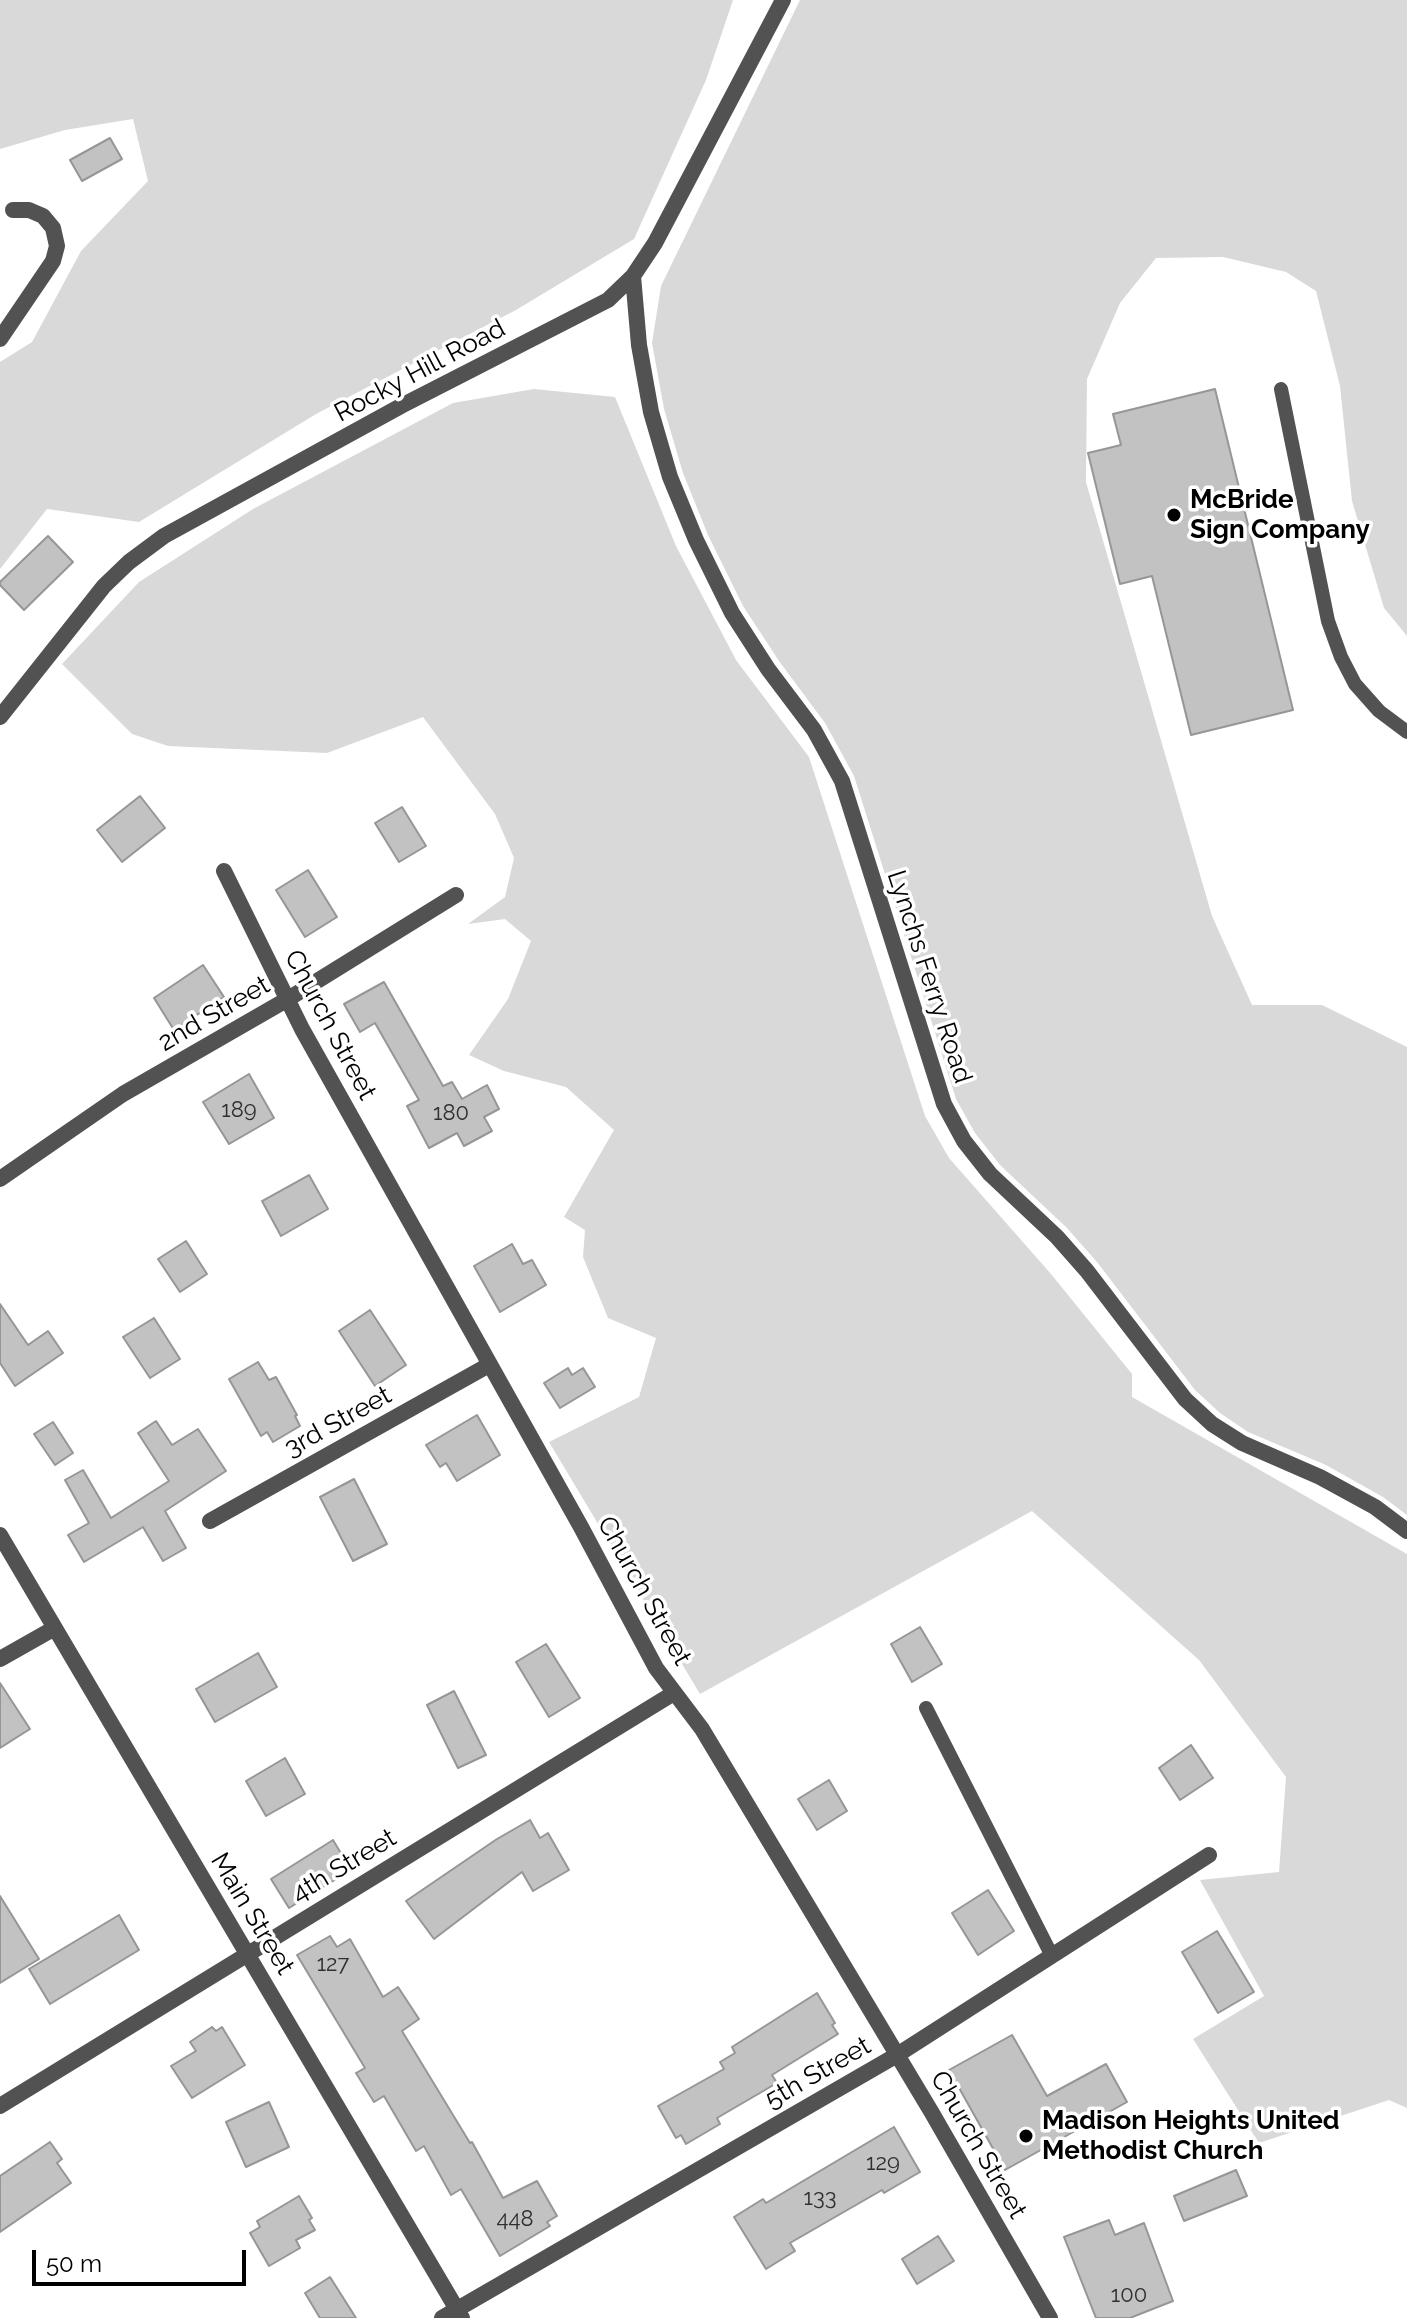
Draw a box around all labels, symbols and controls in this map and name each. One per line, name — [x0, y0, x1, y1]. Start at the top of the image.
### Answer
street label: Rocky Hill Road — [329, 313, 511, 429]
place label: McBride Sign Company — [1190, 484, 1370, 546]
marker: McBride Sign Company — [1165, 506, 1183, 524]
street label: Lynchs Ferry Road — [880, 867, 978, 1087]
street label: Church Street — [277, 945, 383, 1105]
street label: 2nd Street — [153, 970, 275, 1058]
house number: 189 — [221, 1097, 257, 1123]
house number: 180 — [433, 1100, 469, 1126]
street label: 3rd Street — [279, 1380, 397, 1464]
street label: Church Street — [590, 1511, 698, 1671]
street label: 4th Street — [286, 1823, 402, 1909]
street label: Main Street — [204, 1848, 300, 1980]
house number: 127 — [317, 1951, 349, 1977]
street label: 5th Street — [760, 2030, 876, 2116]
street label: Church Street — [923, 2066, 1033, 2224]
place label: Madison Heights United Methodist Church — [1042, 2105, 1339, 2166]
marker: Madison Heights United Methodist Church — [1017, 2127, 1035, 2145]
house number: 129 — [866, 2150, 900, 2176]
house number: 133 — [804, 2185, 836, 2211]
house number: 448 — [496, 2206, 534, 2232]
scale bar — [36, 2234, 250, 2284]
text: 50 m — [46, 2249, 102, 2278]
house number: 100 — [1111, 2282, 1147, 2308]

